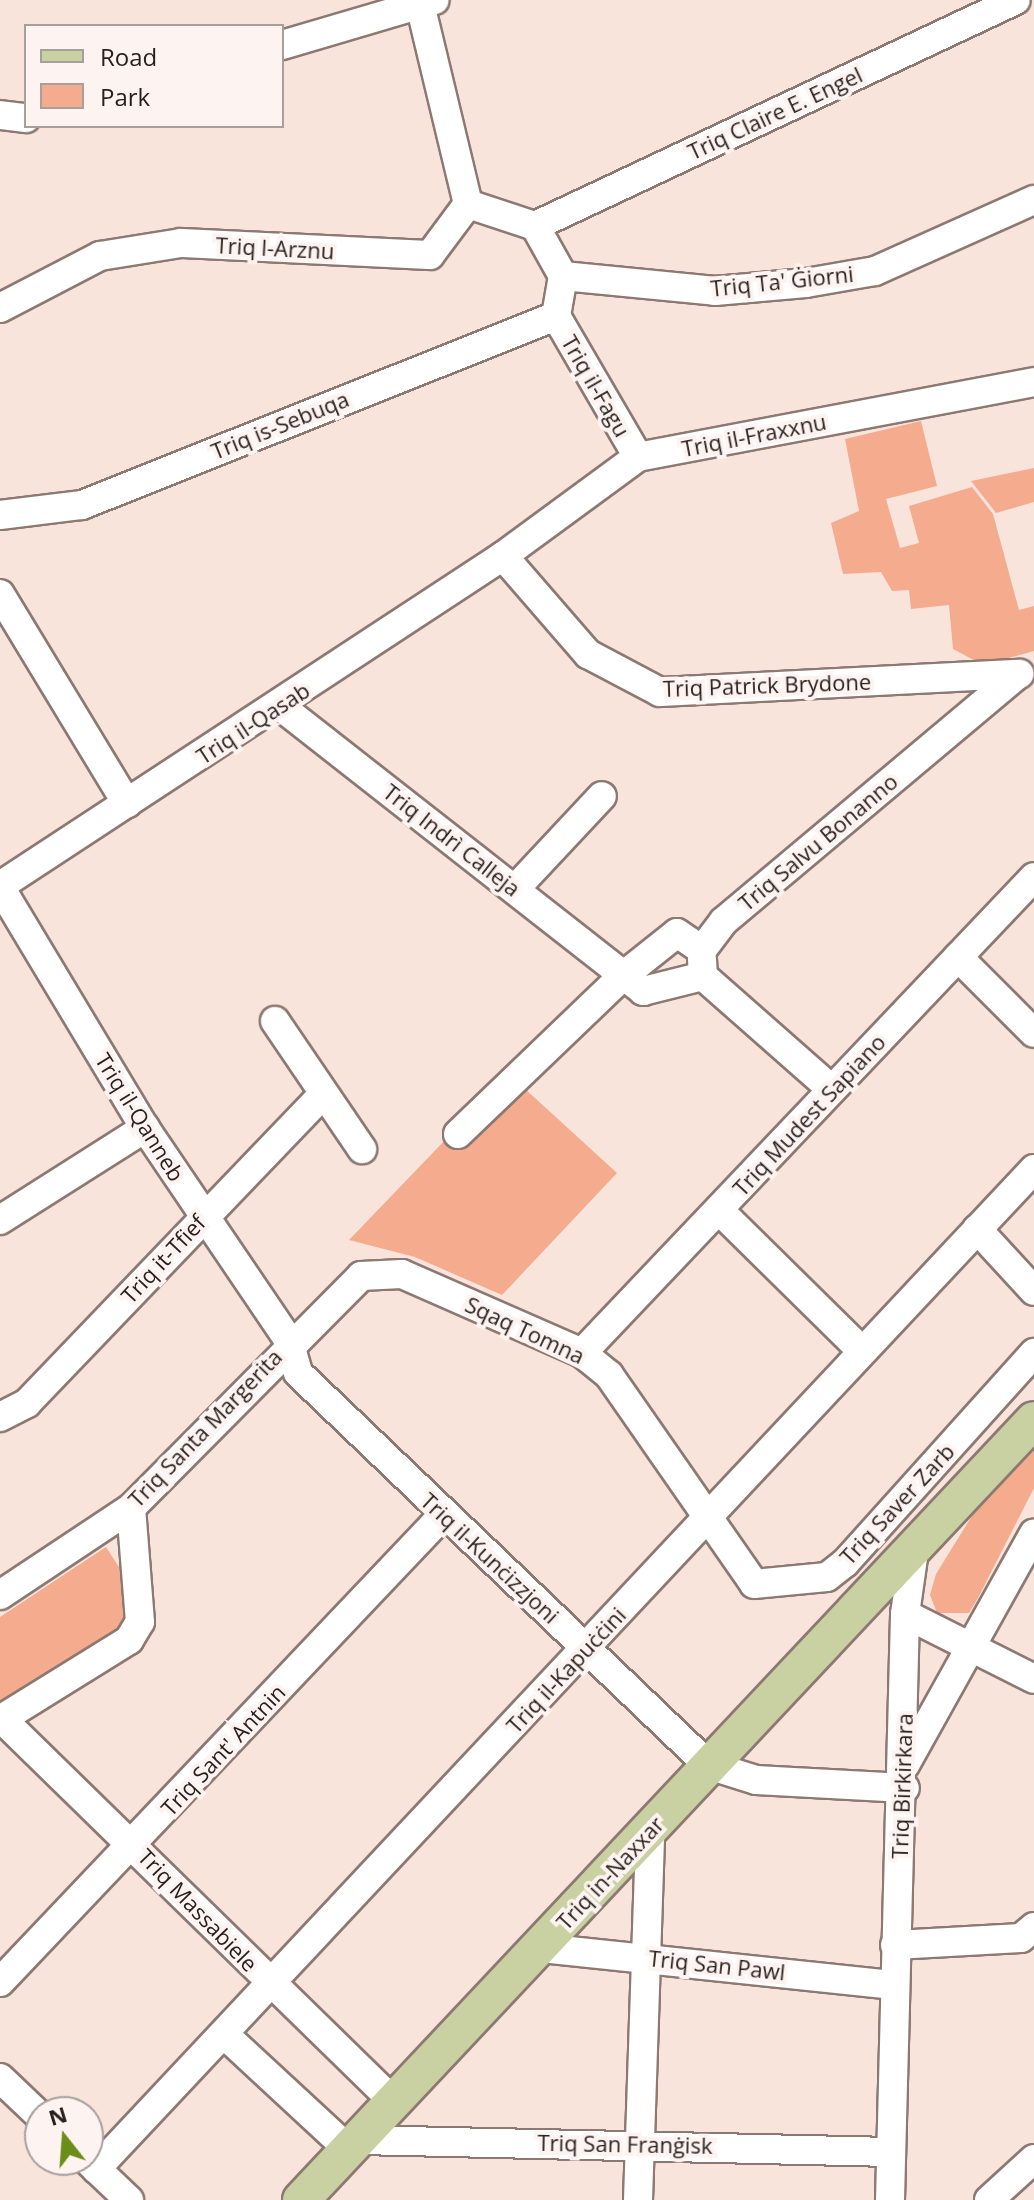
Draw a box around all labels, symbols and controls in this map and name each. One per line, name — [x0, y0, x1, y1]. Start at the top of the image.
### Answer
legend — [24, 24, 284, 128]
text: Road — [100, 40, 157, 73]
street label: Triq Claire E. Engel — [684, 61, 866, 165]
text: Park — [100, 80, 150, 113]
street label: Triq l-Arznu — [215, 232, 335, 264]
street label: Triq Ta' Ġiorni — [709, 260, 855, 302]
street label: Triq il-Fagu — [556, 330, 636, 442]
street label: Triq is-Sebuqa — [207, 385, 353, 465]
street label: Triq il-Fraxxnu — [680, 408, 828, 462]
street label: Triq Patrick Brydone — [662, 668, 872, 702]
street label: Triq il-Qasab — [191, 677, 315, 769]
street label: Triq Salvu Bonanno — [733, 768, 903, 916]
street label: Triq Indrì Calleja — [378, 778, 526, 902]
street label: Triq Mudest Sapiano — [727, 1029, 891, 1201]
street label: Triq il-Qanneb — [90, 1048, 190, 1186]
street label: Triq it-Tfief — [115, 1209, 211, 1309]
street label: Sqaq Tomna — [461, 1291, 589, 1369]
street label: Triq Santa Margerita — [123, 1344, 287, 1512]
street label: Triq Saver Zarb — [834, 1438, 960, 1570]
street label: Triq il-Kunċizzjoni — [416, 1487, 564, 1629]
street label: Triq il-Kapuċċini — [501, 1602, 631, 1738]
street label: Triq Sant' Antnin — [155, 1679, 291, 1821]
street label: Triq Birkirkara — [886, 1713, 918, 1859]
street label: Triq in-Naxxar — [551, 1811, 669, 1935]
street label: Triq Massabiele — [133, 1843, 263, 1977]
street label: Triq San Pawl — [647, 1945, 787, 1985]
north arrow — [24, 2096, 104, 2176]
text: N — [45, 2098, 71, 2132]
street label: Triq San Franġisk — [537, 2129, 713, 2159]

